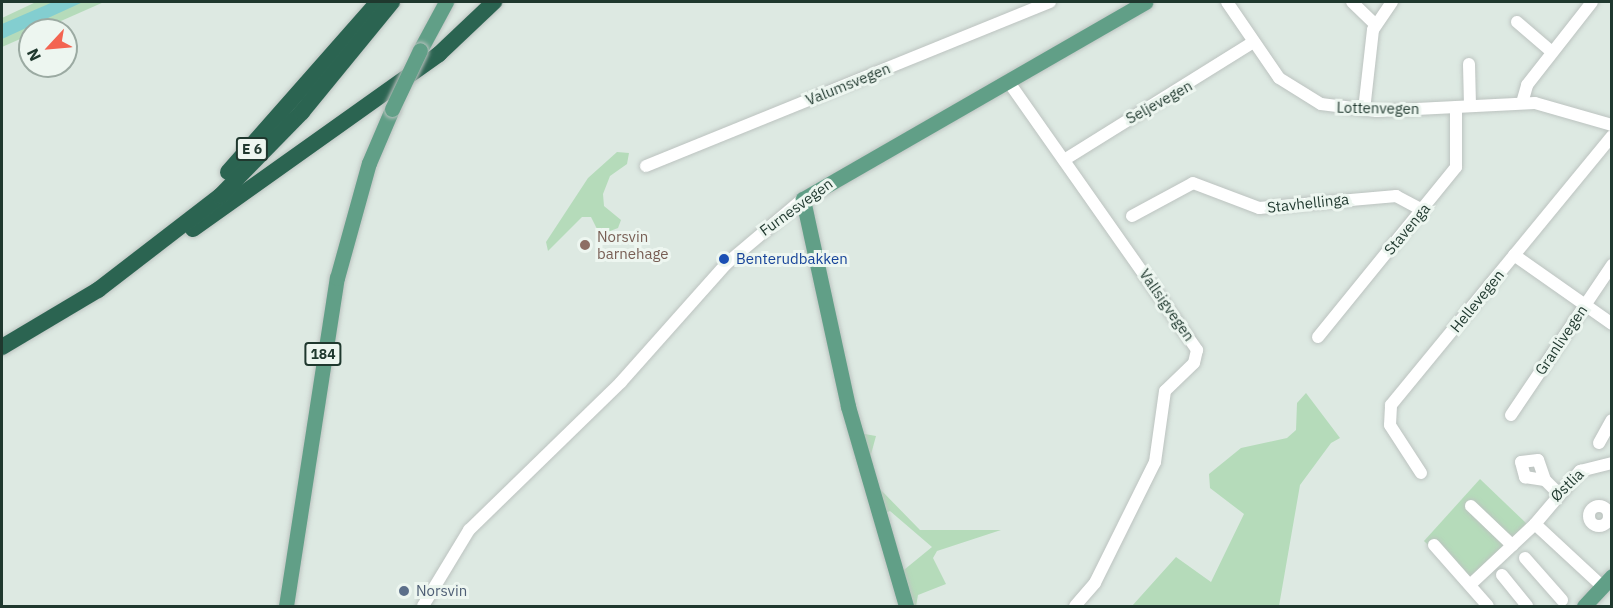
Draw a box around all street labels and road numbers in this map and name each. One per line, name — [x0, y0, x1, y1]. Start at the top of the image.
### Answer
street label: Valumsvegen — [803, 59, 893, 109]
street label: Seljevegen — [1123, 76, 1195, 128]
street label: Lottenvegen — [1336, 98, 1420, 118]
road number: E 6 — [236, 138, 268, 160]
street label: Furnesvegen — [756, 174, 836, 240]
street label: Stavhellinga — [1266, 190, 1350, 216]
street label: Stavenga — [1380, 200, 1434, 258]
street label: Vallsigvegen — [1136, 266, 1198, 344]
street label: Hellevegen — [1446, 266, 1508, 336]
street label: Granlivegen — [1531, 302, 1591, 378]
road number: 184 — [304, 343, 342, 365]
street label: Østlia — [1547, 465, 1587, 505]

